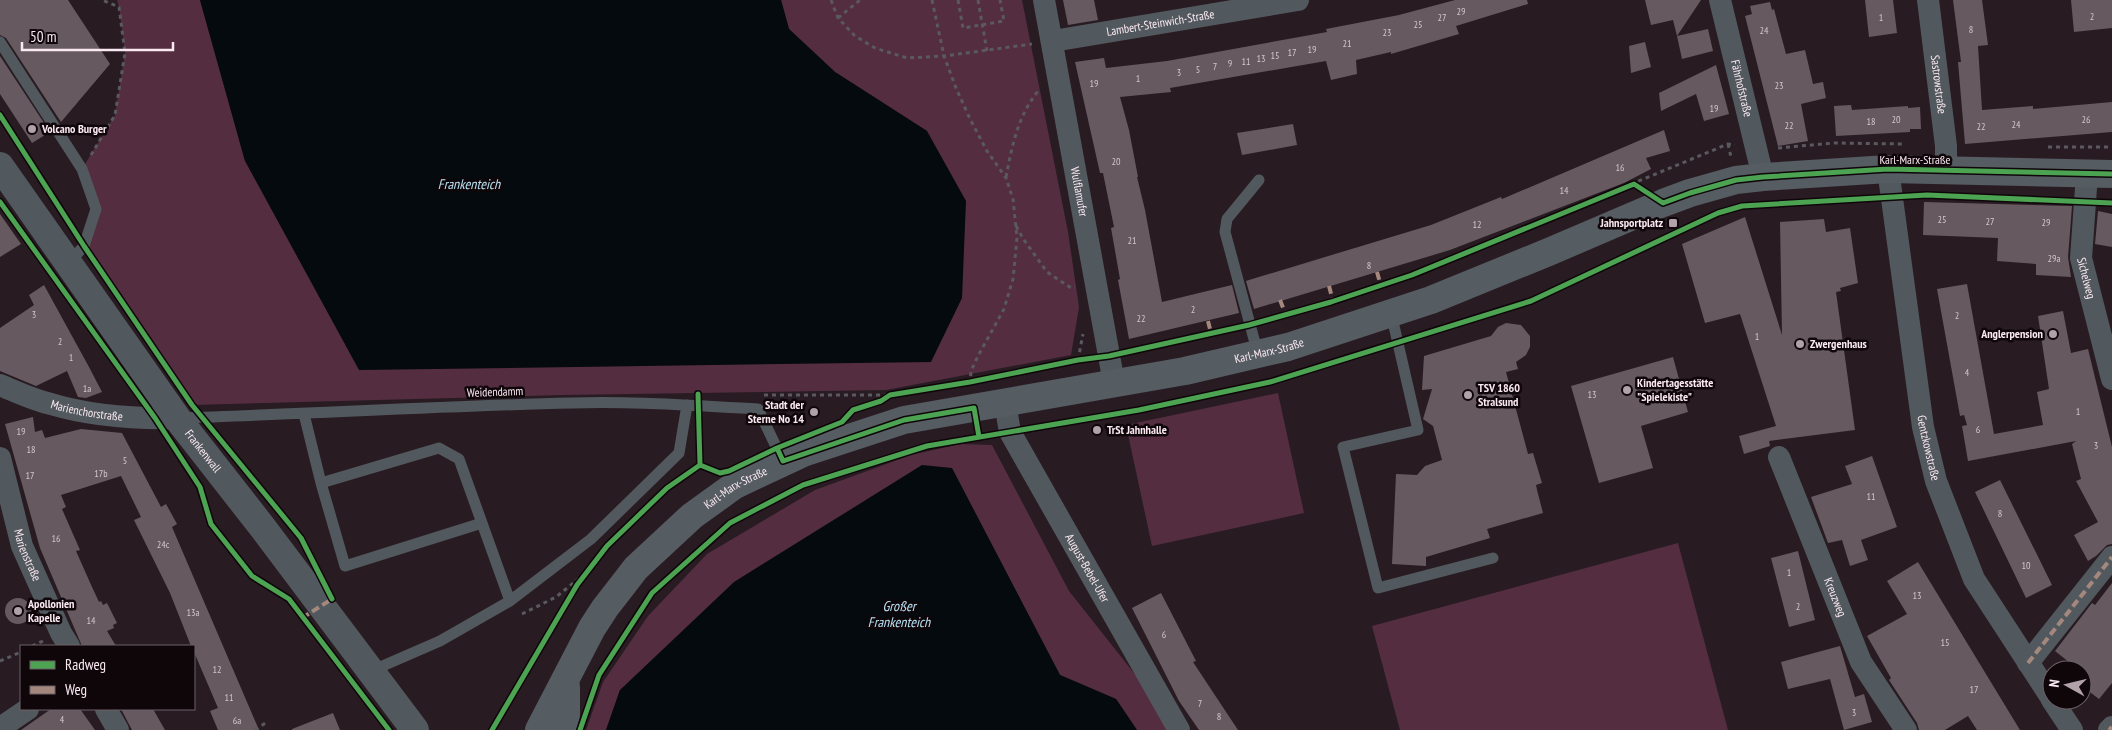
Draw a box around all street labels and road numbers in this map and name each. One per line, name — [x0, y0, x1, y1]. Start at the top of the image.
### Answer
street label: Lambert-Steinwich-Straße — [1105, 6, 1215, 39]
street label: Sastrowstraße — [1928, 54, 1950, 115]
street label: Fährhofstraße — [1728, 58, 1756, 118]
street label: Karl-Marx-Straße — [1879, 152, 1951, 167]
street label: Wulflamufer — [1068, 166, 1092, 219]
street label: Sichelweg — [2074, 256, 2099, 300]
street label: Karl-Marx-Straße — [1233, 334, 1306, 366]
street label: Weidendamm — [467, 383, 524, 400]
street label: Marienchorstraße — [49, 396, 123, 424]
street label: Gentzkowstraße — [1914, 414, 1944, 482]
street label: Frankenwall — [182, 426, 225, 476]
street label: Karl-Marx-Straße — [701, 463, 769, 512]
street label: Marienstraße — [11, 527, 45, 583]
street label: August-Bebel-Ufer — [1062, 531, 1113, 606]
street label: Kreuzweg — [1821, 575, 1850, 619]

